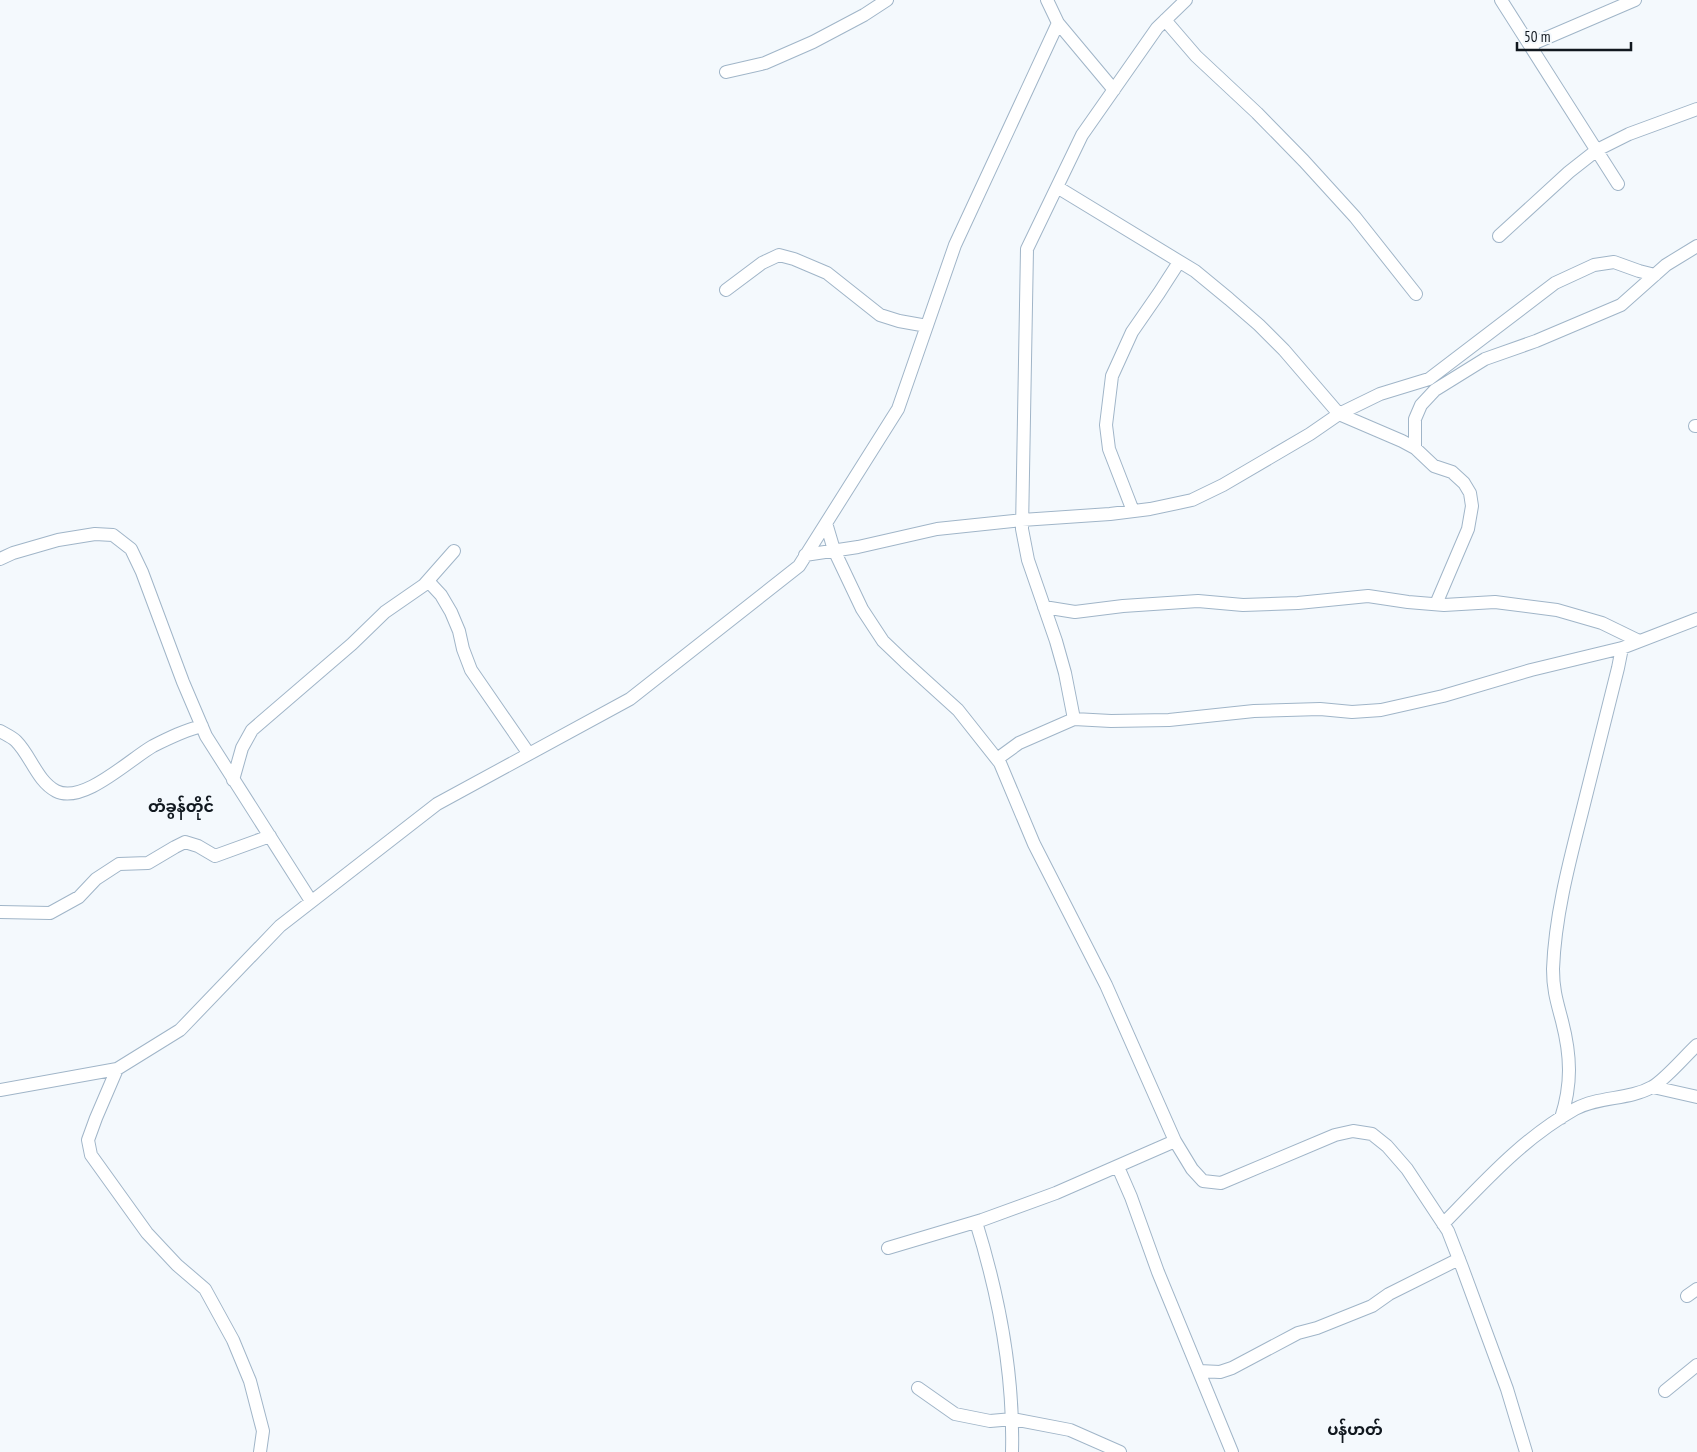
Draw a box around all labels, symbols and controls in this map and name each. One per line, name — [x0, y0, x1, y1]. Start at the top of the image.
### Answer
scale bar — [1517, 20, 1631, 52]
text: 50 m — [1524, 27, 1550, 46]
district label: တံခွန်တိုင် — [148, 795, 214, 820]
district label: ပန်ဟတ် — [1327, 1418, 1383, 1443]

